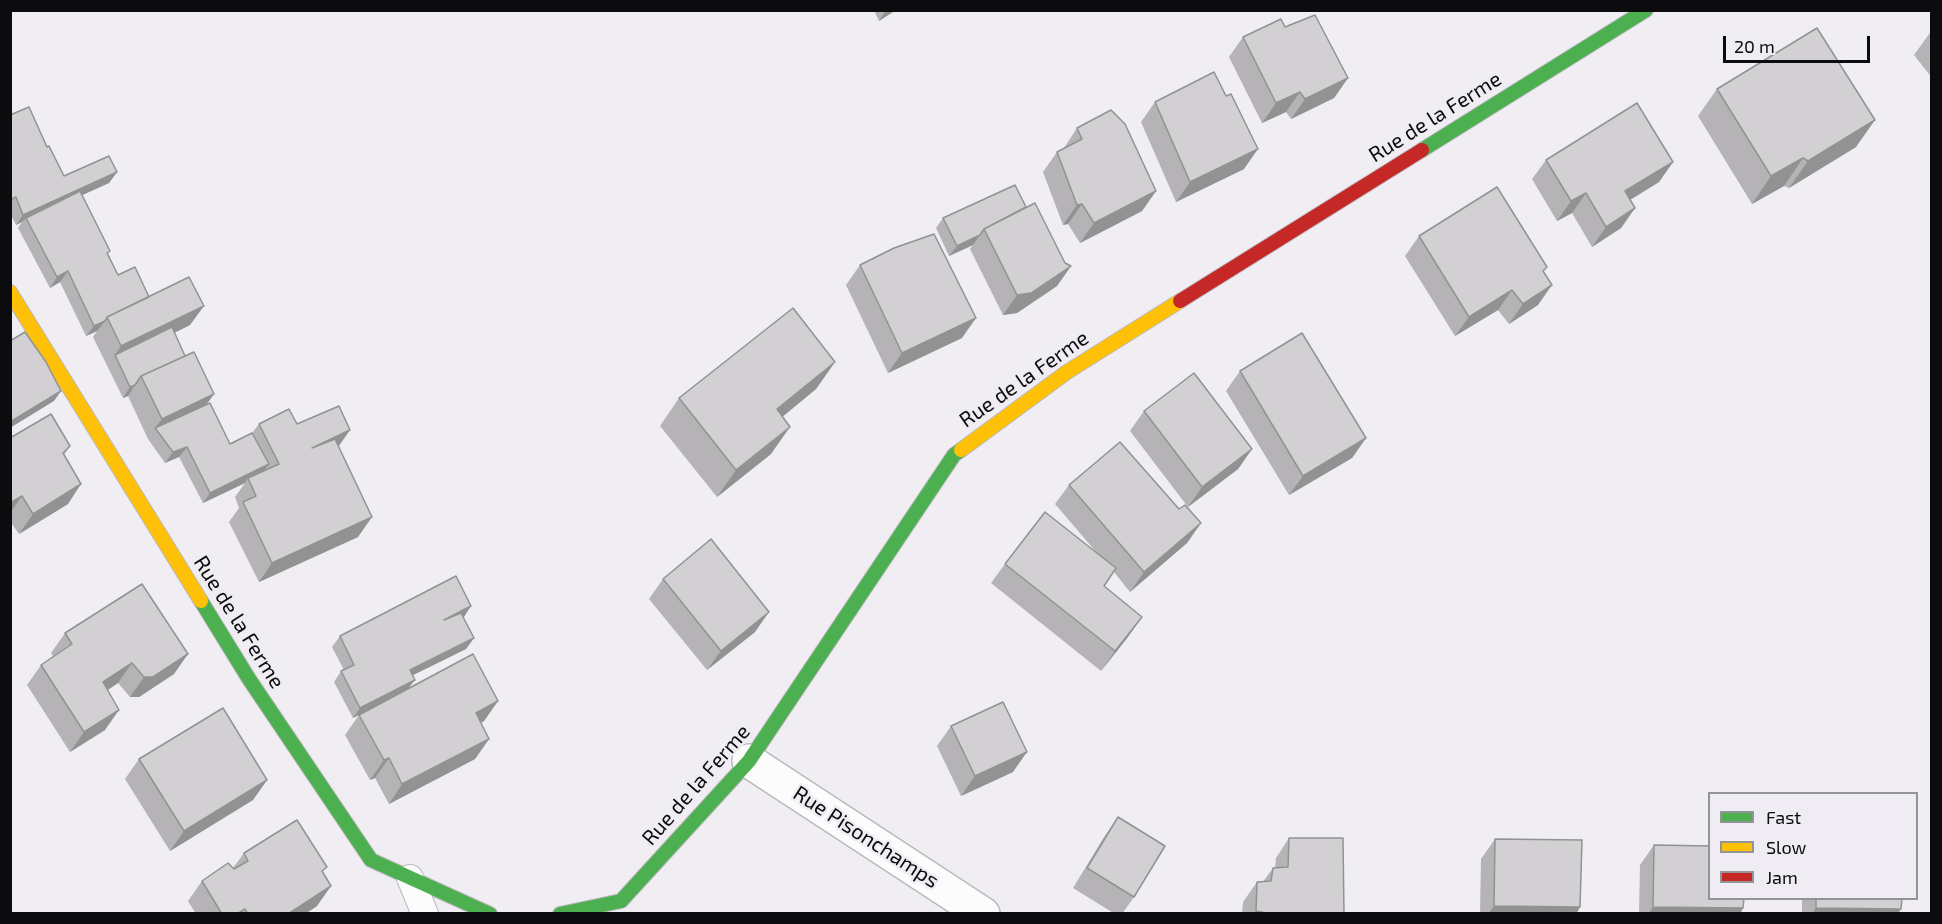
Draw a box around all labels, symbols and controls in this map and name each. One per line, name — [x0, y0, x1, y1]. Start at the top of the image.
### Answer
scale bar — [1726, 24, 1873, 62]
text: 20 m — [1734, 35, 1775, 57]
street label: Rue de la Ferme — [1364, 66, 1506, 168]
street label: Rue de la Ferme — [955, 325, 1093, 433]
street label: Rue de la Ferme — [188, 551, 290, 693]
street label: Rue de la Ferme — [637, 719, 755, 851]
street label: Rue Pisonchamps — [788, 781, 944, 893]
legend — [1708, 792, 1918, 900]
text: Fast — [1766, 806, 1801, 828]
text: Slow — [1766, 836, 1806, 858]
text: Jam — [1766, 866, 1798, 888]

